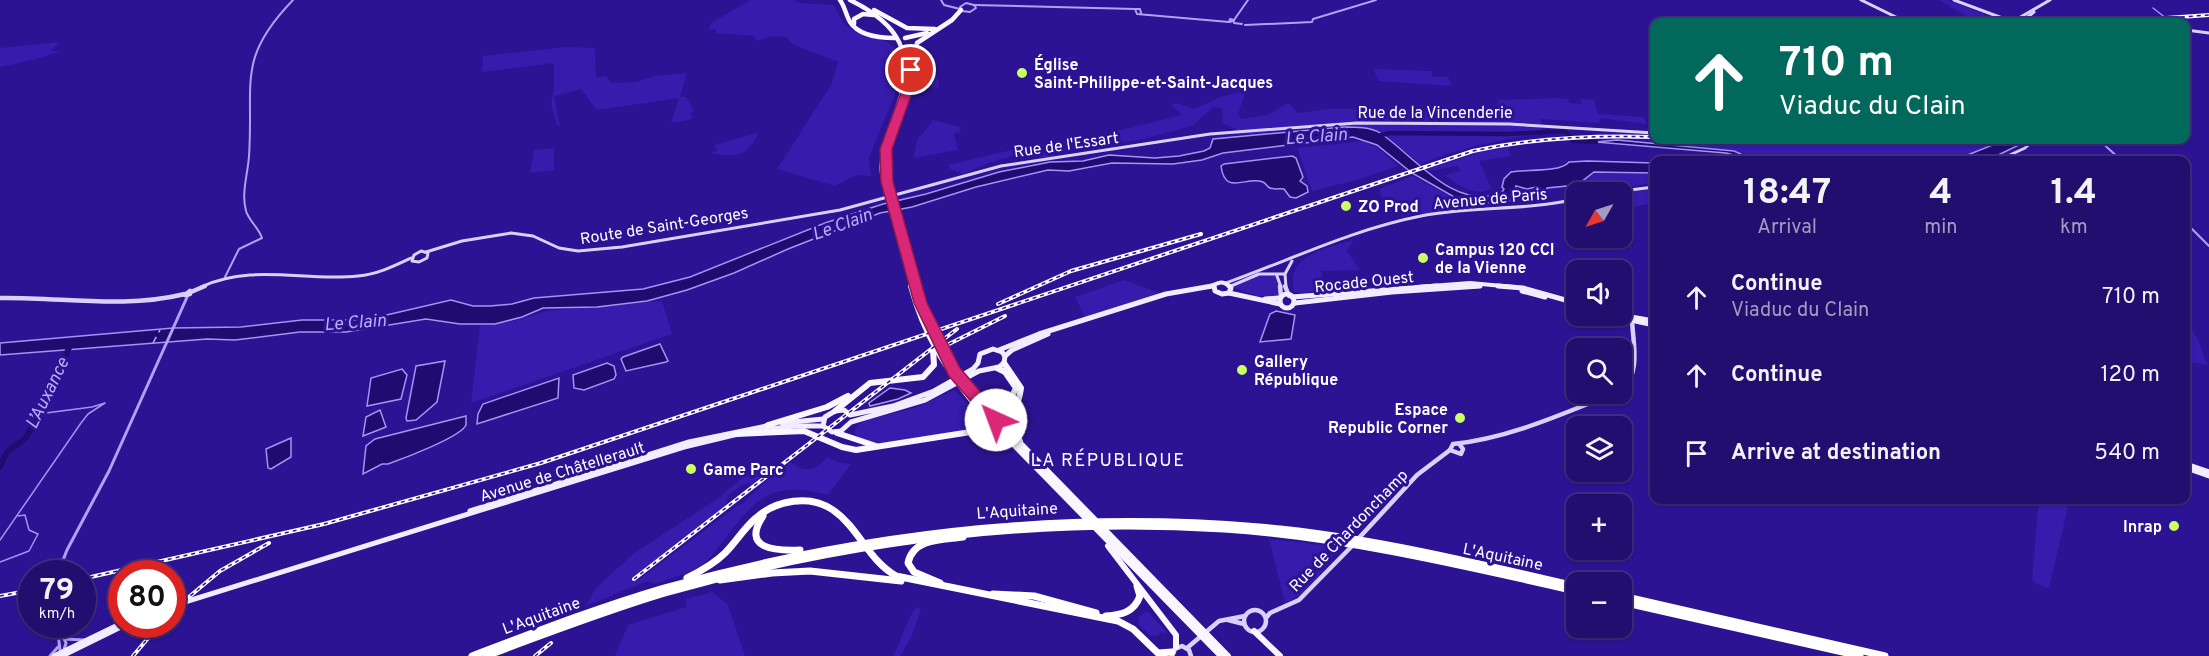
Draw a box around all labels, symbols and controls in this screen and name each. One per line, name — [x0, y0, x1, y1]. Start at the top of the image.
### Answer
text: 710 m — [1779, 38, 1894, 91]
icon: ahead — [1680, 42, 1758, 120]
pin — [885, 44, 936, 95]
icon: arrive — [894, 53, 927, 86]
place label: Église Saint-Philippe-et-Saint-Jacques — [1034, 54, 1273, 94]
marker: Église Saint-Philippe-et-Saint-Jacques — [1015, 66, 1029, 80]
text: Viaduc du Clain — [1779, 90, 1966, 124]
street label: Rue de la Vincenderie — [1357, 104, 1513, 124]
water label: Le Clain — [1284, 124, 1348, 151]
street label: Rue de l'Essart — [1012, 129, 1120, 163]
text: 18:47 — [1743, 171, 1831, 217]
text: 4 — [1929, 171, 1952, 217]
text: 1.4 — [2051, 171, 2097, 217]
north arrow — [1566, 182, 1632, 248]
map controls — [1566, 182, 1632, 638]
street label: Avenue de Paris — [1432, 185, 1548, 215]
place label: ZO Prod — [1358, 198, 1419, 218]
marker: ZO Prod — [1339, 199, 1353, 213]
street label: Route de Saint-Georges — [579, 204, 750, 250]
water label: Le Clain — [809, 204, 876, 247]
text: Arrival — [1757, 215, 1817, 241]
text: min — [1924, 215, 1958, 241]
text: km — [2060, 215, 2088, 241]
place label: Campus 120 CCI de la Vienne — [1435, 241, 1554, 279]
marker: Campus 120 CCI de la Vienne — [1416, 251, 1430, 265]
button: sound — [1566, 260, 1632, 326]
street label: Rocade Ouest — [1314, 268, 1415, 298]
text: Continue — [1731, 271, 1822, 298]
icon: ahead — [1680, 281, 1713, 314]
text: 710 m — [2102, 284, 2160, 311]
text: Viaduc du Clain — [1731, 298, 1869, 324]
water label: Le Clain — [323, 310, 387, 337]
button: search — [1566, 338, 1632, 404]
place label: Gallery République — [1254, 353, 1338, 391]
water label: L’Auxance — [21, 354, 76, 433]
icon: ahead — [1680, 359, 1713, 392]
text: Continue — [1731, 362, 1822, 389]
text: 120 m — [2100, 362, 2160, 389]
marker: Gallery République — [1235, 363, 1249, 377]
position arrow — [964, 388, 1028, 452]
place label: Espace Republic Corner — [1328, 401, 1448, 439]
marker: Espace Republic Corner — [1453, 411, 1467, 425]
button: layers — [1566, 416, 1632, 482]
icon: arrive — [1680, 437, 1713, 470]
street label: Avenue de Châtellerault — [478, 438, 648, 508]
text: Arrive at destination — [1731, 440, 1941, 467]
text: 540 m — [2094, 440, 2160, 467]
district label: LA RÉPUBLIQUE — [1030, 448, 1186, 473]
place label: Game Parc — [703, 461, 784, 481]
marker: Game Parc — [684, 462, 698, 476]
street label: Rue de Chardonchamp — [1286, 466, 1413, 597]
button: + — [1566, 494, 1632, 560]
street label: L'Aquitaine — [976, 499, 1058, 525]
place label: Inrap — [2123, 518, 2162, 538]
marker: Inrap — [2167, 519, 2181, 533]
street label: L'Aquitaine — [1461, 540, 1544, 576]
speed limit sign: 80 — [108, 560, 186, 638]
button: − — [1566, 572, 1632, 638]
text: 79 — [40, 573, 74, 610]
street label: L'Aquitaine — [500, 594, 583, 640]
text: km/h — [39, 605, 75, 624]

